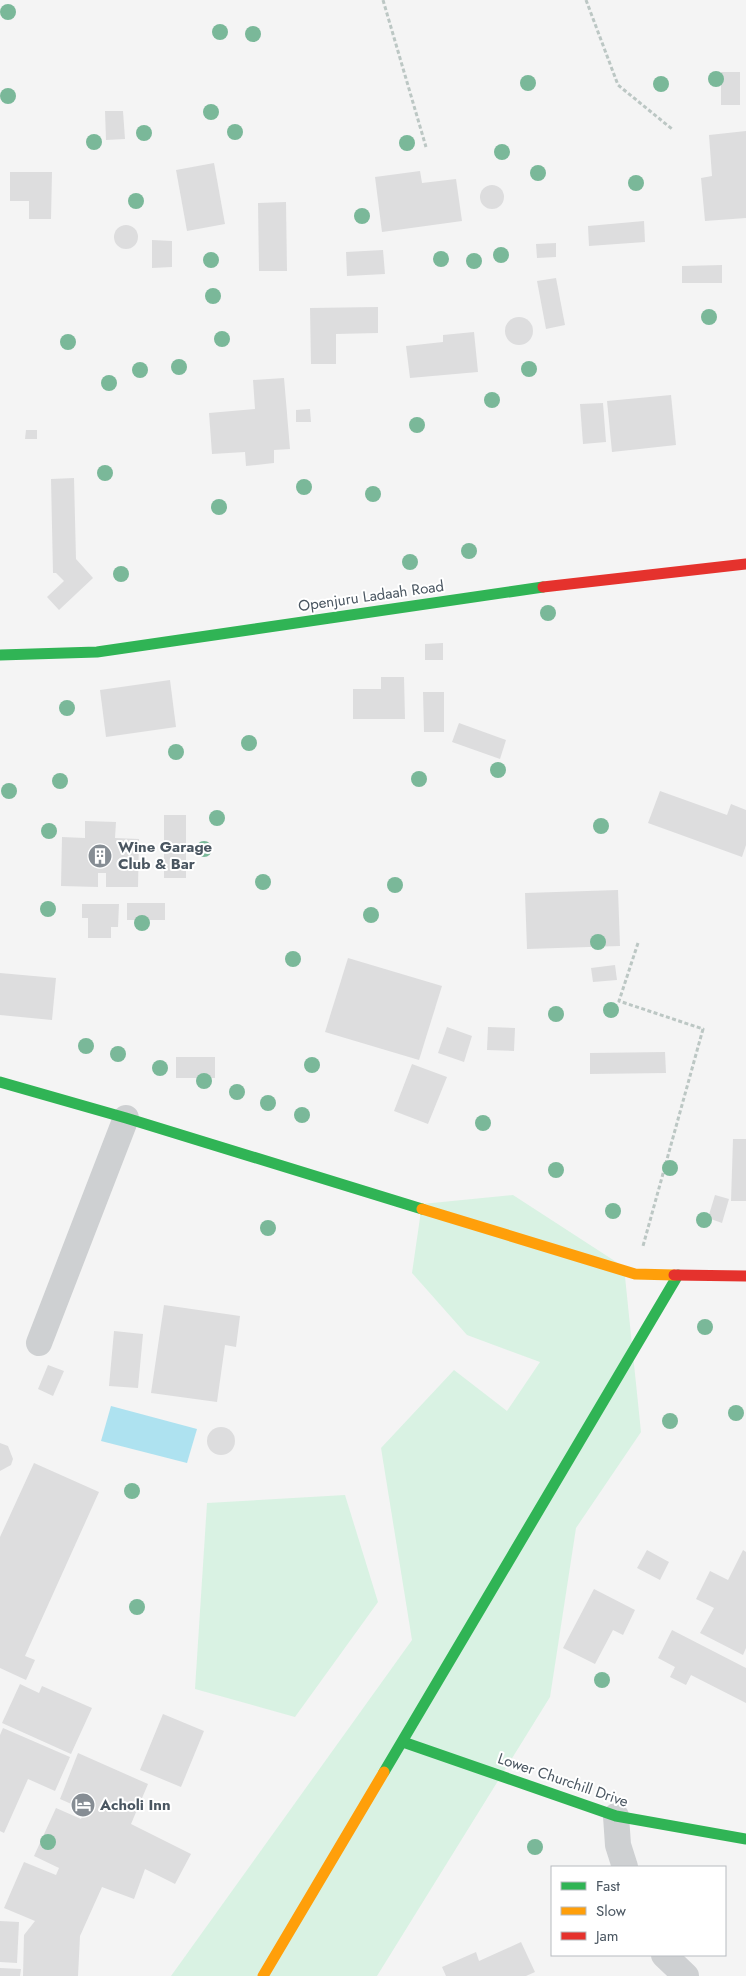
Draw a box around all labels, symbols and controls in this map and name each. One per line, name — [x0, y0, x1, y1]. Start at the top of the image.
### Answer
street label: Openjuru Ladaah Road — [297, 575, 445, 617]
place label: Wine Garage Club & Bar — [118, 836, 213, 875]
building icon: Wine Garage Club & Bar — [87, 843, 113, 869]
street label: Lower Churchill Drive — [495, 1747, 631, 1813]
hotel icon: Acholi Inn — [70, 1792, 96, 1818]
place label: Acholi Inn — [99, 1794, 171, 1816]
legend — [551, 1866, 726, 1956]
text: Fast — [596, 1875, 620, 1897]
text: Slow — [596, 1900, 627, 1922]
text: Jam — [594, 1925, 619, 1947]

